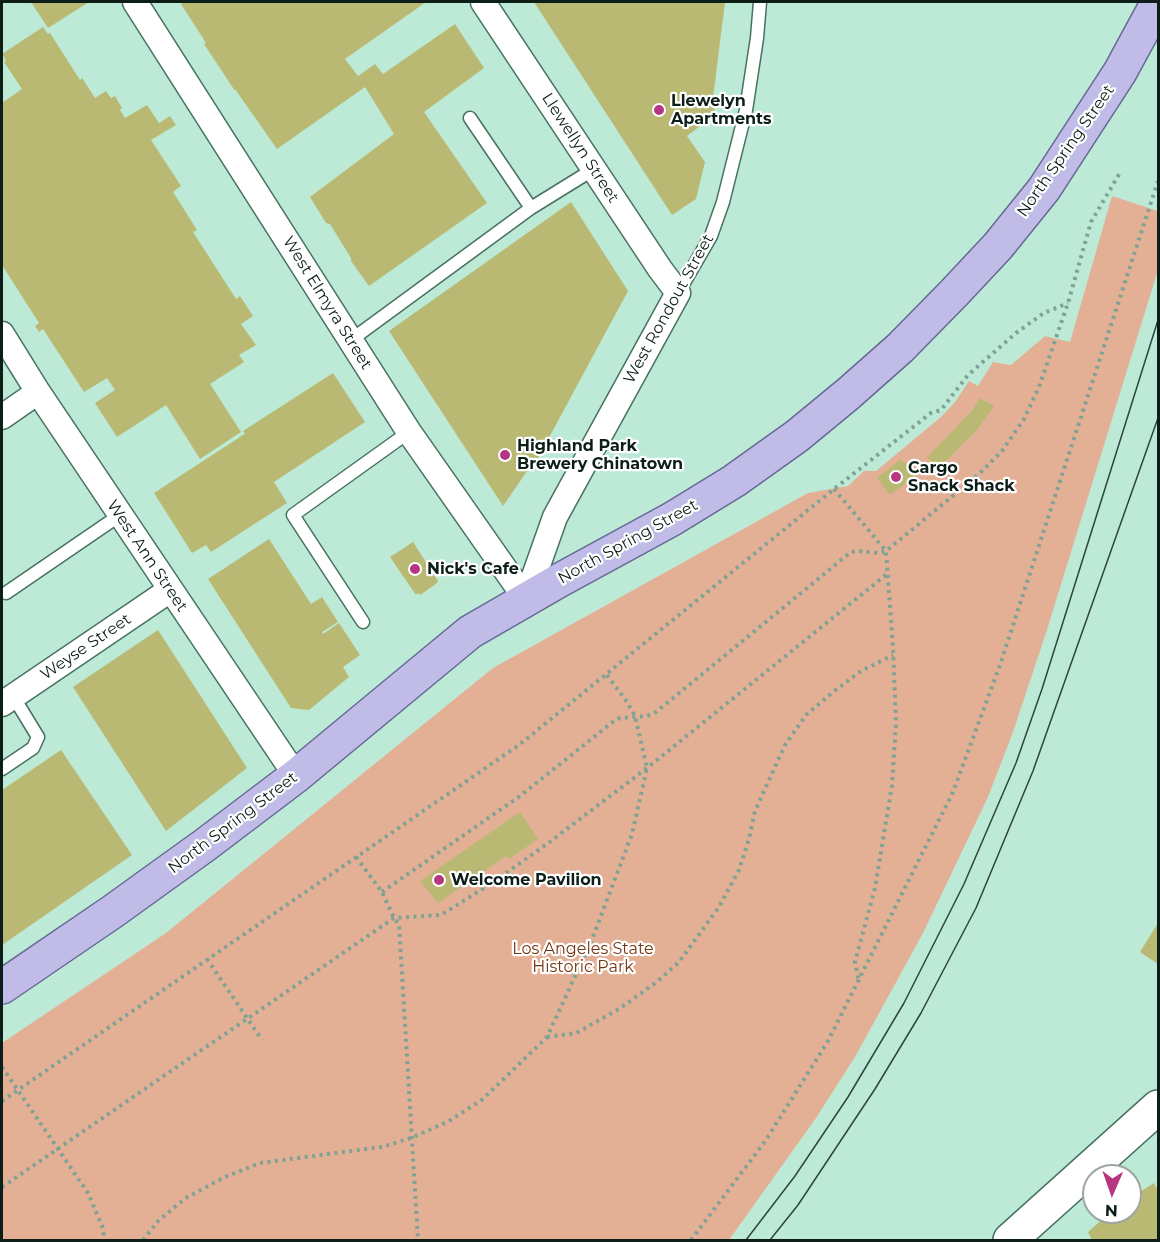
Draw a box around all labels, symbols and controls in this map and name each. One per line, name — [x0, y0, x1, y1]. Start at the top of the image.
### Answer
street label: North Spring Street — [1013, 81, 1119, 221]
street label: Llewellyn Street — [537, 89, 623, 207]
place label: Llewelyn Apartments — [671, 91, 772, 129]
marker: Llewelyn Apartments — [652, 103, 666, 117]
street label: West Rondout Street — [620, 231, 718, 387]
street label: West Elmyra Street — [278, 233, 376, 373]
place label: Highland Park Brewery Chinatown — [517, 436, 683, 474]
marker: Highland Park Brewery Chinatown — [498, 448, 512, 462]
place label: Cargo Snack Shack — [908, 458, 1015, 496]
marker: Cargo Snack Shack — [889, 470, 903, 484]
street label: West Ann Street — [102, 496, 192, 616]
street label: North Spring Street — [555, 496, 701, 588]
place label: Nick's Cafe — [427, 559, 519, 579]
marker: Nick's Cafe — [408, 562, 422, 576]
street label: Weyse Street — [37, 610, 135, 684]
street label: North Spring Street — [165, 768, 301, 878]
place label: Welcome Pavilion — [451, 870, 602, 890]
marker: Welcome Pavilion — [432, 873, 446, 887]
park label: Los Angeles State Historic Park — [512, 939, 654, 977]
north arrow — [1082, 1164, 1142, 1224]
text: N — [1105, 1201, 1118, 1220]

